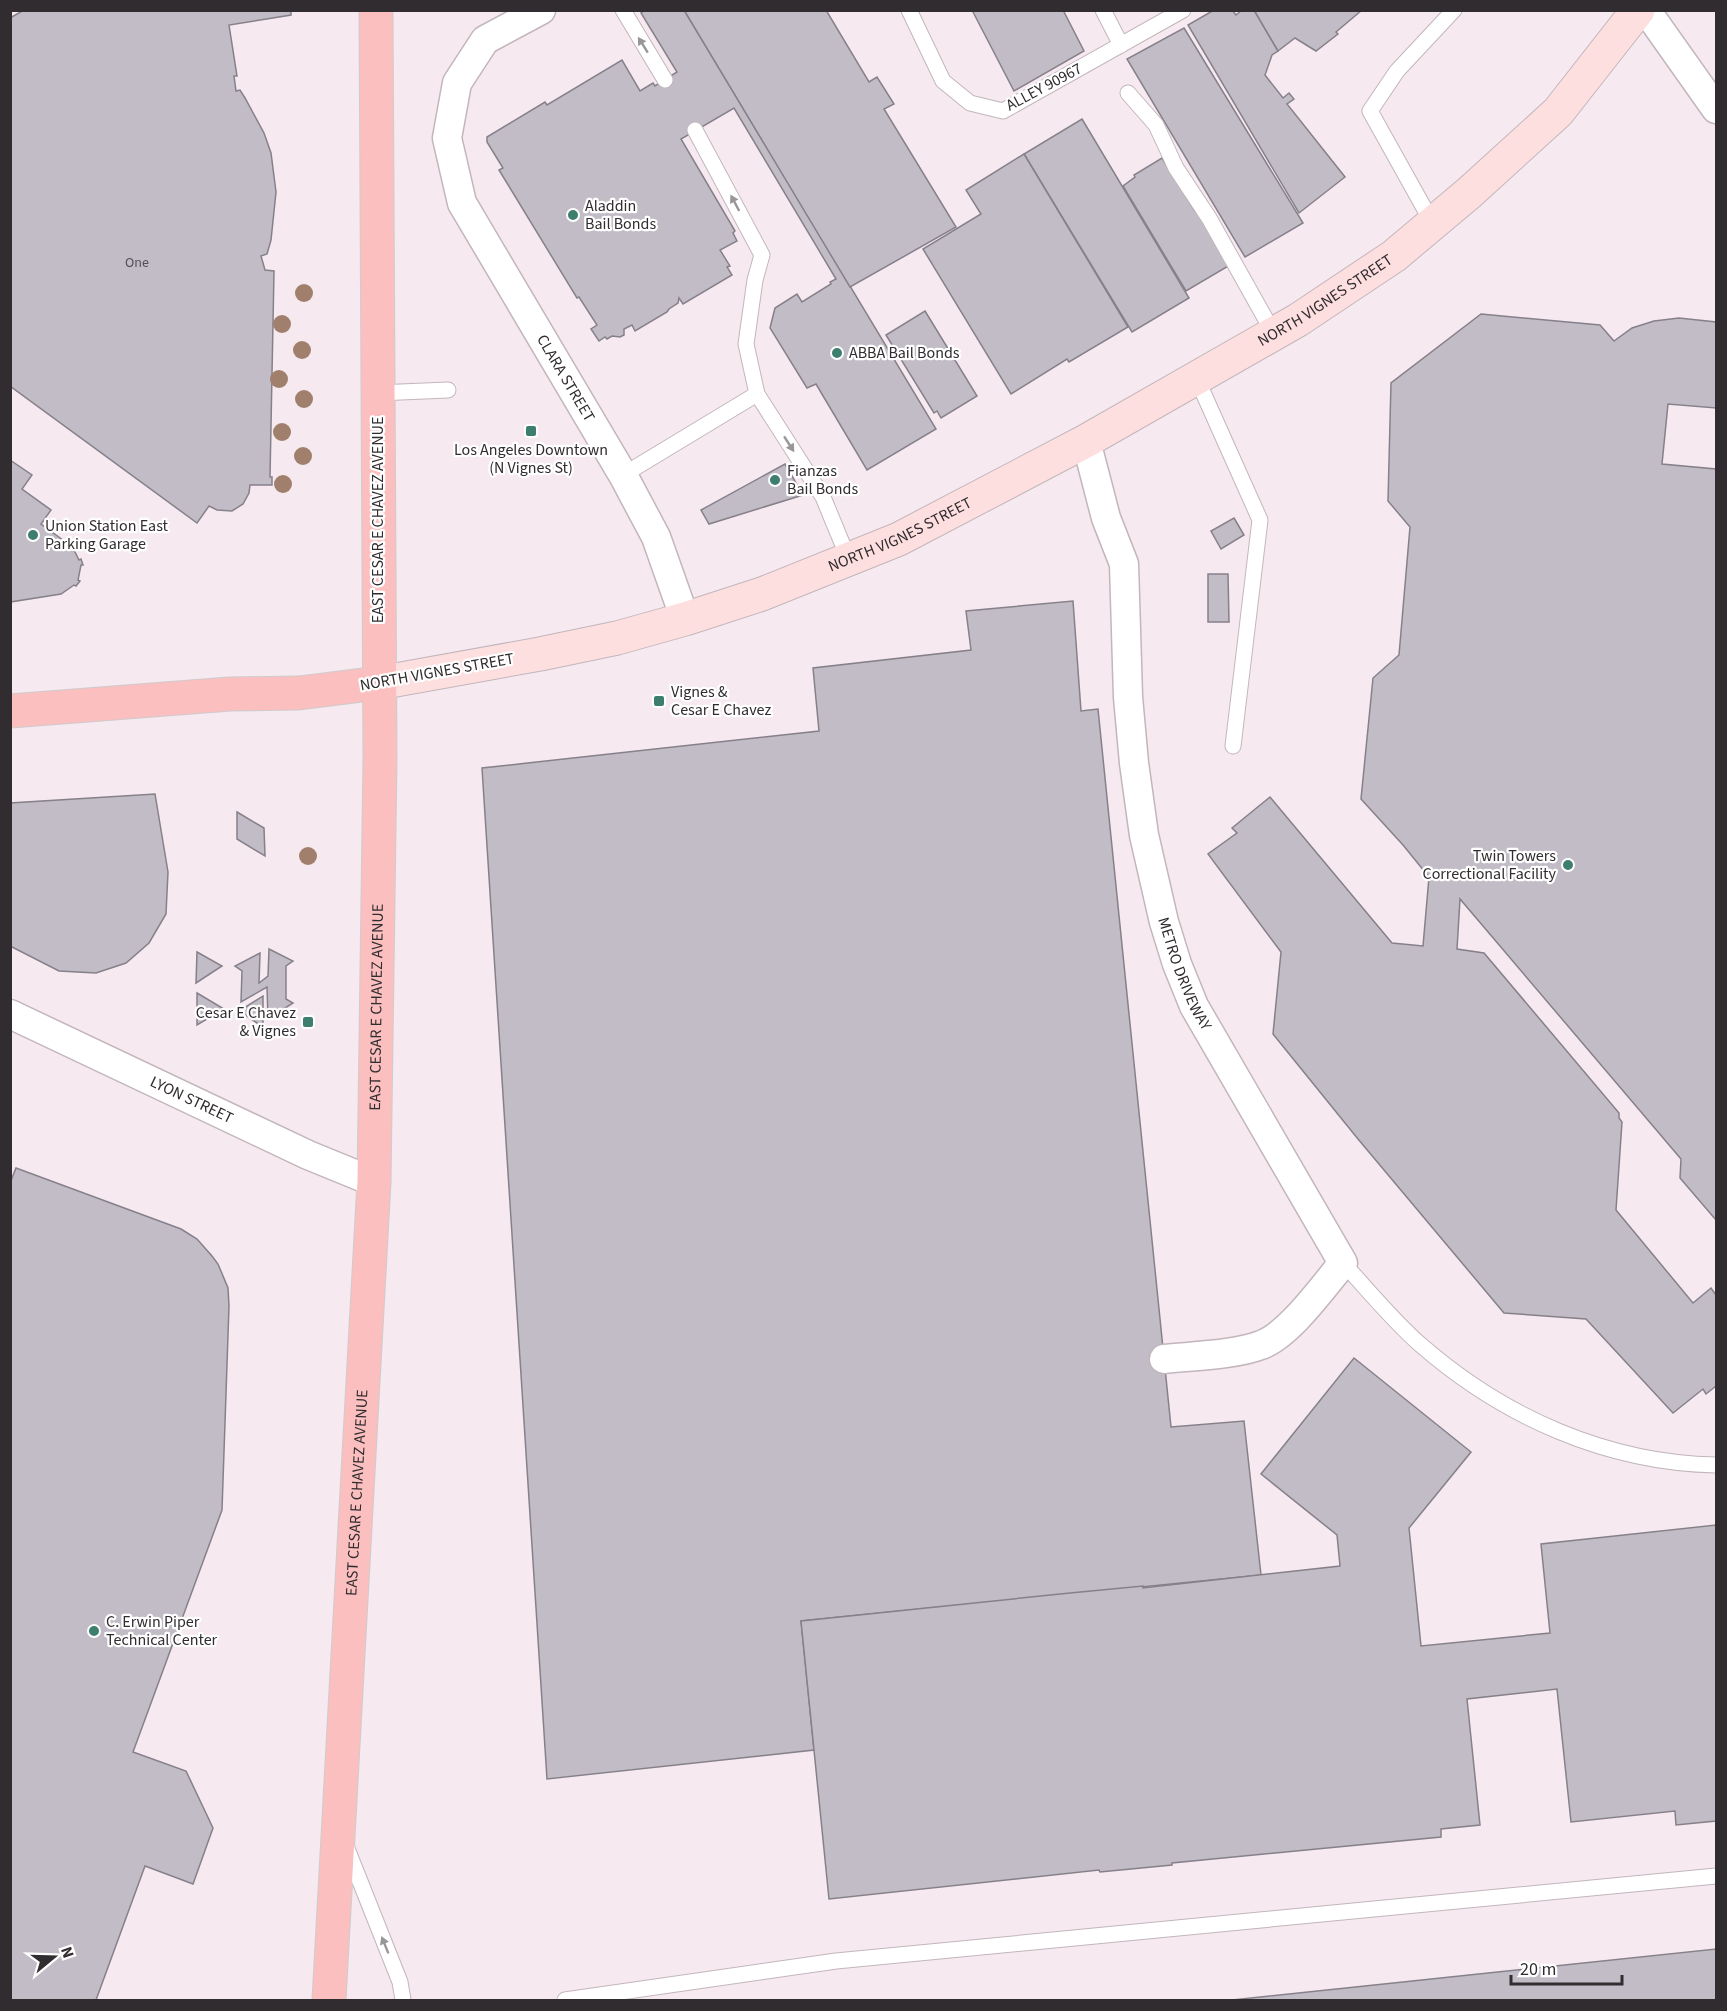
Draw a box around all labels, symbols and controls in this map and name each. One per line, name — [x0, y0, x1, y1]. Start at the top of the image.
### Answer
one-way arrow — [637, 38, 649, 54]
street label: ALLEY 90967 — [1002, 58, 1086, 116]
place label: Aladdin Bail Bonds — [585, 195, 656, 235]
one-way arrow — [730, 195, 739, 212]
marker: Aladdin Bail Bonds — [566, 208, 580, 222]
street label: NORTH VIGNES STREET — [1254, 249, 1397, 352]
house number: One — [125, 253, 149, 273]
street label: CLARA STREET — [531, 330, 600, 426]
place label: ABBA Bail Bonds — [849, 342, 960, 364]
marker: ABBA Bail Bonds — [830, 346, 844, 360]
street label: EAST CESAR E CHAVEZ AVENUE — [367, 417, 389, 623]
marker: Los Angeles Downtown (N Vignes St) — [524, 424, 538, 438]
one-way arrow — [783, 435, 795, 451]
place label: Los Angeles Downtown (N Vignes St) — [454, 439, 608, 479]
place label: Fianzas Bail Bonds — [787, 460, 858, 500]
marker: Fianzas Bail Bonds — [768, 473, 782, 487]
street label: NORTH VIGNES STREET — [825, 492, 976, 577]
place label: Union Station East Parking Garage — [45, 515, 169, 555]
marker: Union Station East Parking Garage — [26, 528, 40, 542]
street label: NORTH VIGNES STREET — [358, 648, 516, 696]
place label: Vignes & Cesar E Chavez — [671, 681, 771, 721]
marker: Vignes & Cesar E Chavez — [652, 694, 666, 708]
place label: Twin Towers Correctional Facility — [1423, 845, 1557, 885]
marker: Twin Towers Correctional Facility — [1561, 858, 1575, 872]
street label: EAST CESAR E CHAVEZ AVENUE — [364, 904, 389, 1111]
street label: METRO DRIVEWAY — [1152, 915, 1217, 1035]
place label: Cesar E Chavez & Vignes — [196, 1002, 296, 1042]
marker: Cesar E Chavez & Vignes — [301, 1015, 315, 1029]
street label: LYON STREET — [147, 1071, 237, 1129]
street label: EAST CESAR E CHAVEZ AVENUE — [340, 1389, 374, 1597]
place label: C. Erwin Piper Technical Center — [106, 1611, 218, 1651]
marker: C. Erwin Piper Technical Center — [87, 1624, 101, 1638]
north arrow — [24, 1927, 84, 1987]
one-way arrow — [380, 1936, 389, 1954]
text: N — [55, 1944, 79, 1961]
scale bar — [1511, 1948, 1622, 1986]
text: 20 m — [1520, 1957, 1556, 1982]

